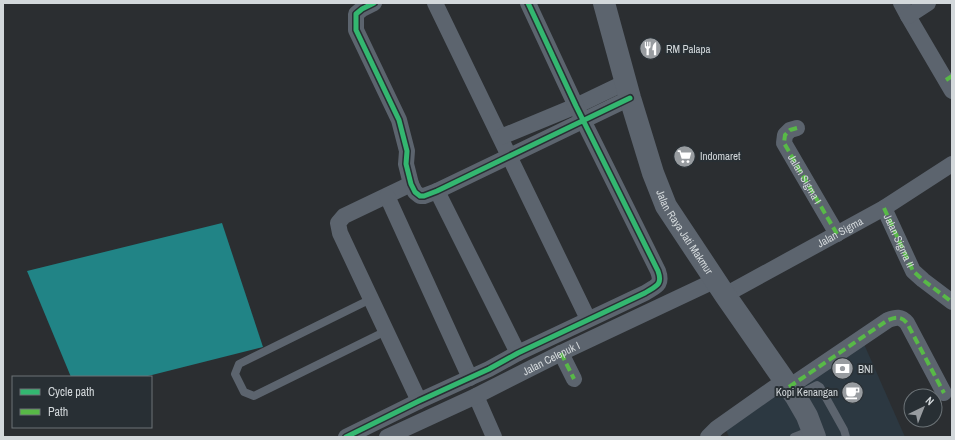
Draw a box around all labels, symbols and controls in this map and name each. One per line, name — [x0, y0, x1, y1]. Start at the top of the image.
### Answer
restaurant icon: RM Palapa — [637, 36, 663, 62]
place label: RM Palapa — [666, 42, 711, 56]
supermarket icon: Indomaret — [671, 143, 697, 169]
place label: Indomaret — [700, 149, 741, 163]
street label: Jalan Sigma I — [785, 152, 825, 206]
street label: Jalan Raya Jati Makmur — [653, 187, 716, 277]
street label: Jalan Sigma II — [881, 212, 917, 270]
street label: Jalan Sigma — [815, 214, 865, 250]
street label: Jalan Celepuk I — [520, 338, 582, 378]
bank icon: BNI — [829, 356, 855, 382]
place label: BNI — [858, 362, 873, 376]
legend — [12, 376, 152, 428]
cafe icon: Kopi Kenangan — [840, 379, 866, 405]
text: Cycle path — [48, 384, 95, 400]
place label: Kopi Kenangan — [776, 385, 838, 399]
north arrow — [903, 388, 943, 428]
text: N — [923, 393, 937, 408]
text: Path — [48, 404, 68, 420]

